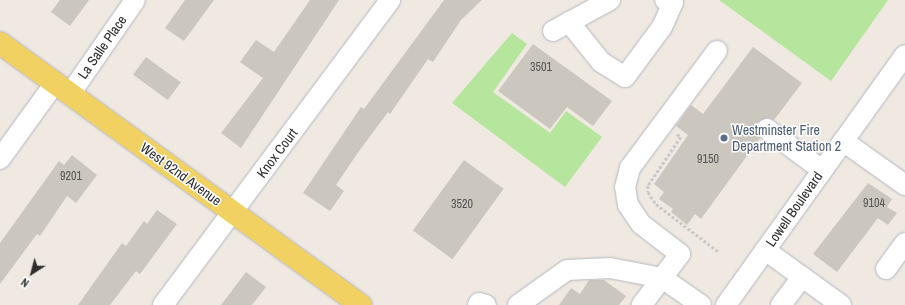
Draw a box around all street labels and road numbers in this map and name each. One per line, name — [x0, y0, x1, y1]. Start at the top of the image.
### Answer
street label: La Salle Place — [74, 12, 130, 82]
street label: Knox Court — [253, 125, 301, 181]
street label: West 92nd Avenue — [137, 139, 225, 209]
street label: Lowell Boulevard — [762, 168, 826, 250]

